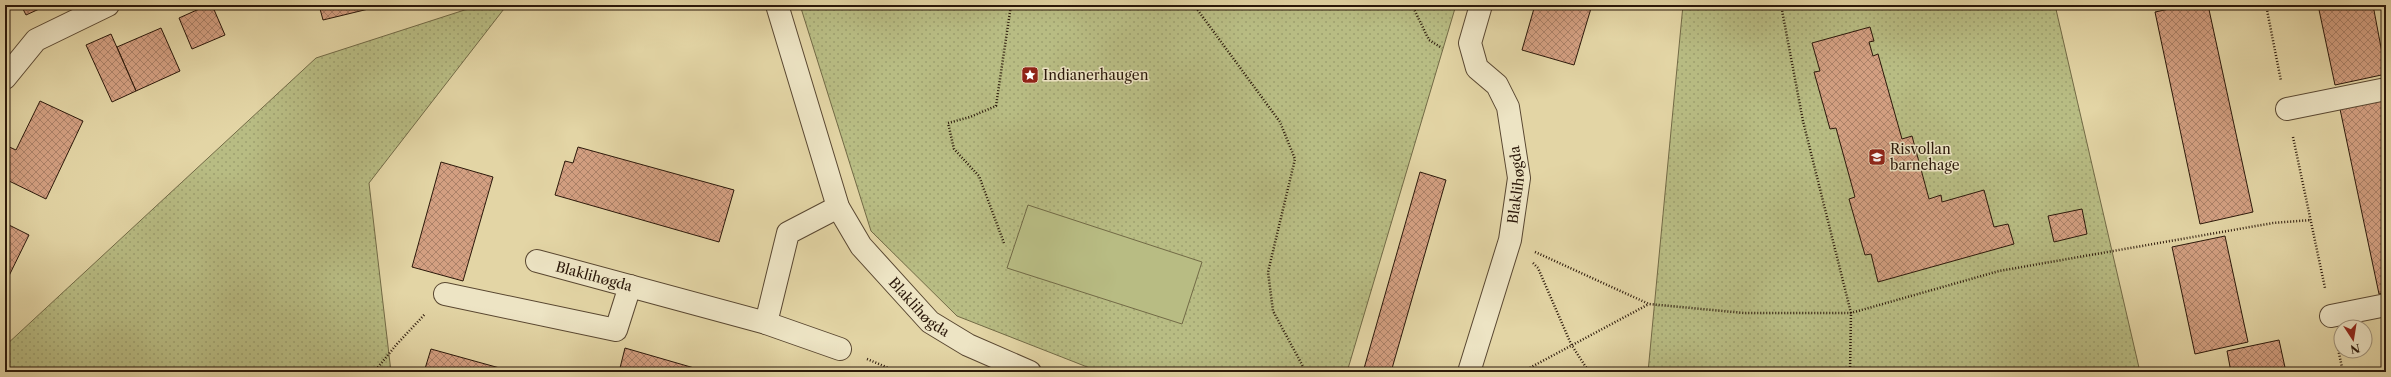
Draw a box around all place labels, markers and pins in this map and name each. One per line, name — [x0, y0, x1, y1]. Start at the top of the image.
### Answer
place icon: Indianerhaugen — [1020, 65, 1040, 85]
place label: Indianerhaugen — [1043, 66, 1149, 84]
place label: Risvollan barnehage — [1890, 140, 1960, 174]
school or university icon: Risvollan barnehage — [1867, 147, 1887, 167]

